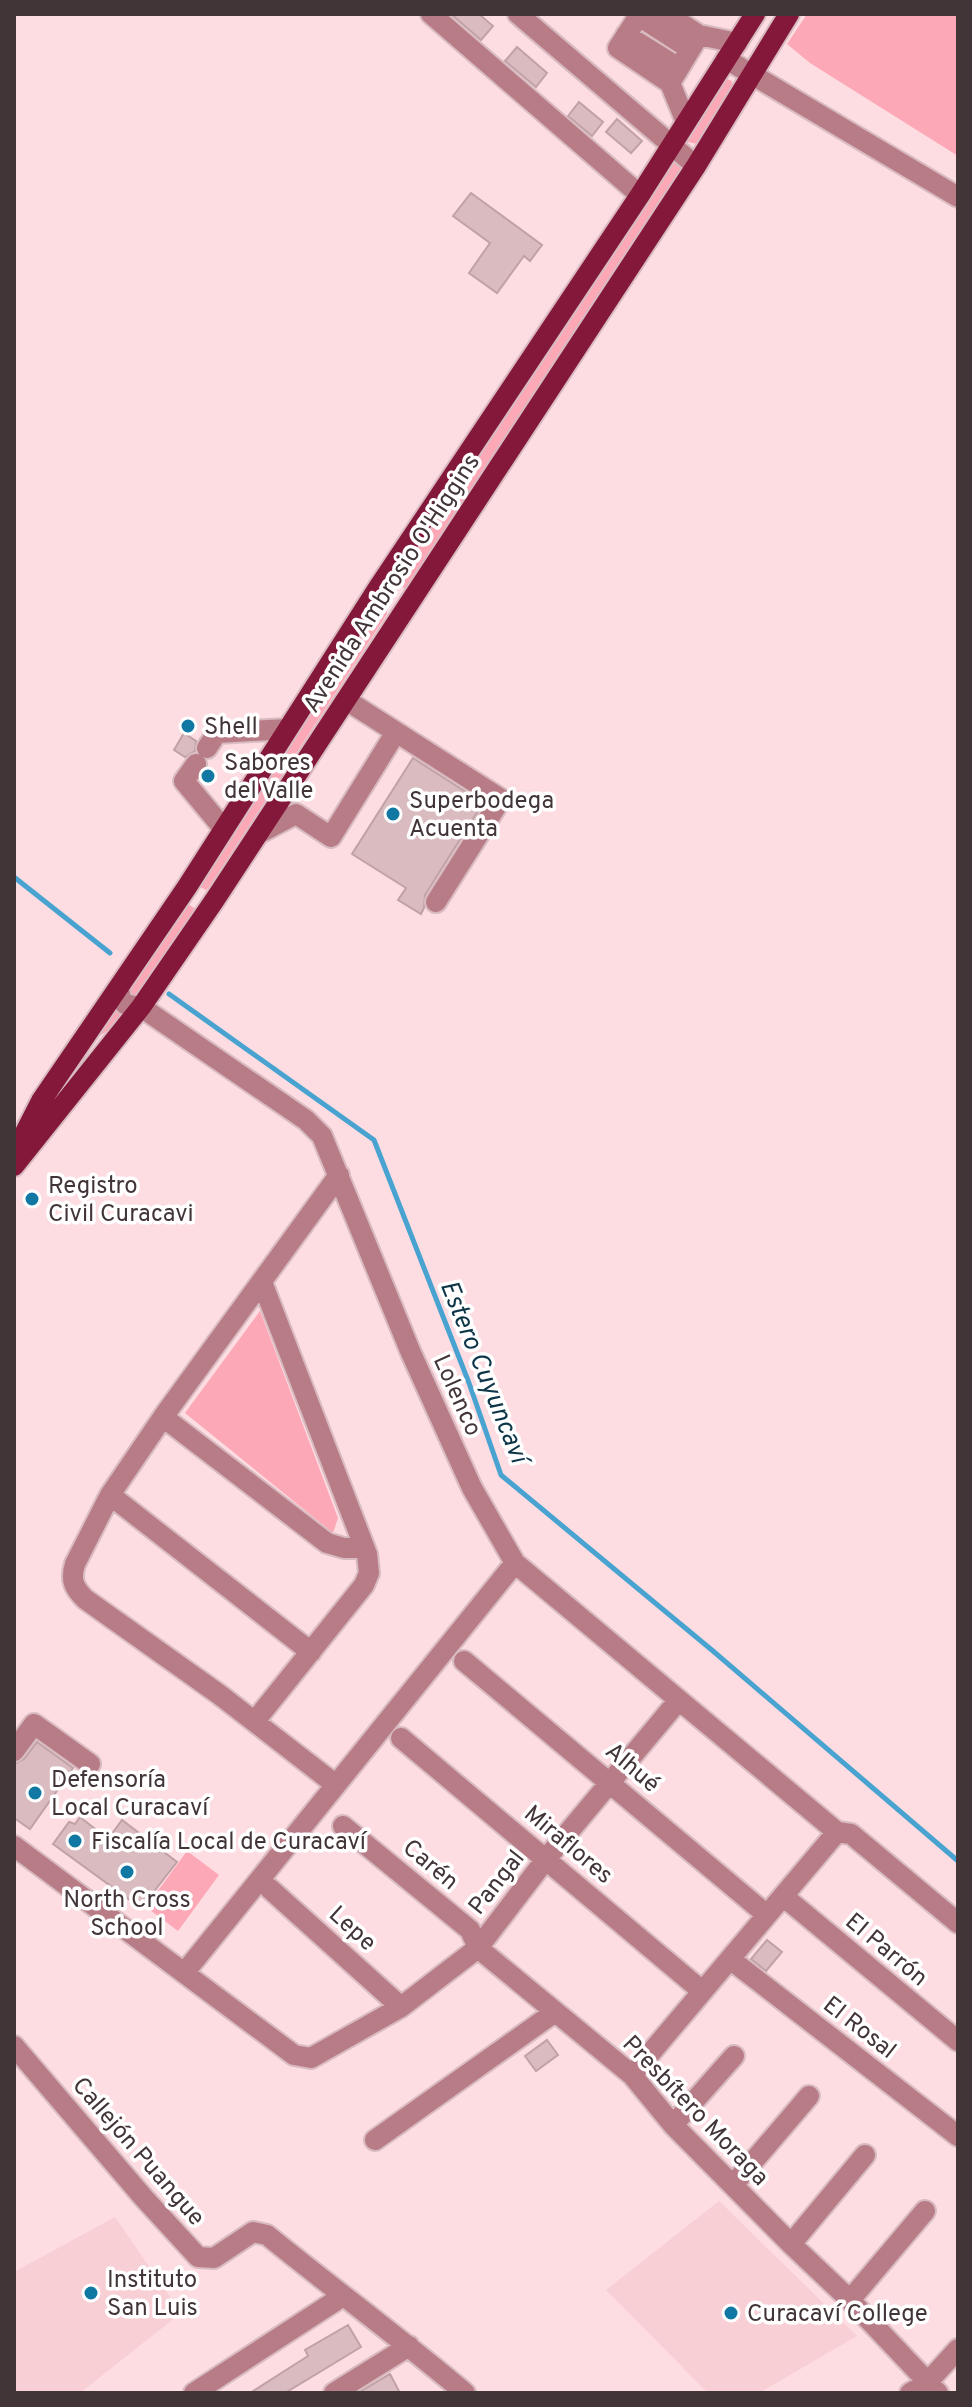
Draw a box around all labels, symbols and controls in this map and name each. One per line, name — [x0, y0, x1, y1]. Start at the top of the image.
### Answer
street label: Avenida Ambrosio O'Higgins — [298, 449, 488, 719]
place label: Shell — [204, 713, 258, 743]
marker: Shell — [179, 717, 197, 735]
place label: Sabores del Valle — [224, 749, 313, 807]
marker: Sabores del Valle — [199, 767, 217, 785]
place label: Superbodega Acuenta — [409, 787, 554, 845]
marker: Superbodega Acuenta — [384, 805, 402, 823]
place label: Registro Civil Curacavi — [48, 1172, 194, 1230]
marker: Registro Civil Curacavi — [23, 1190, 41, 1208]
water label: Estero Cuyuncaví — [431, 1276, 536, 1473]
street label: Lolenco — [425, 1351, 487, 1441]
street label: Alhué — [598, 1737, 665, 1800]
place label: Defensoría Local Curacaví — [51, 1766, 210, 1824]
marker: Defensoría Local Curacaví — [26, 1784, 44, 1802]
street label: Miraflores — [517, 1800, 618, 1891]
place label: Fiscalía Local de Curacaví — [91, 1828, 368, 1858]
marker: Fiscalía Local de Curacaví — [66, 1832, 84, 1850]
street label: Carén — [396, 1834, 464, 1897]
street label: Pangal — [463, 1845, 532, 1922]
marker: North Cross School — [118, 1863, 136, 1881]
place label: North Cross School — [63, 1886, 191, 1944]
street label: Lepe — [322, 1900, 382, 1959]
street label: El Parrón — [838, 1907, 933, 1994]
street label: El Rosal — [816, 1991, 901, 2066]
street label: Presbítero Moraga — [615, 2030, 774, 2193]
street label: Callejón Puangue — [65, 2072, 210, 2233]
place label: Instituto San Luis — [107, 2266, 198, 2324]
marker: Instituto San Luis — [82, 2284, 100, 2302]
place label: Curacaví College — [747, 2300, 928, 2330]
marker: Curacaví College — [722, 2304, 740, 2322]

